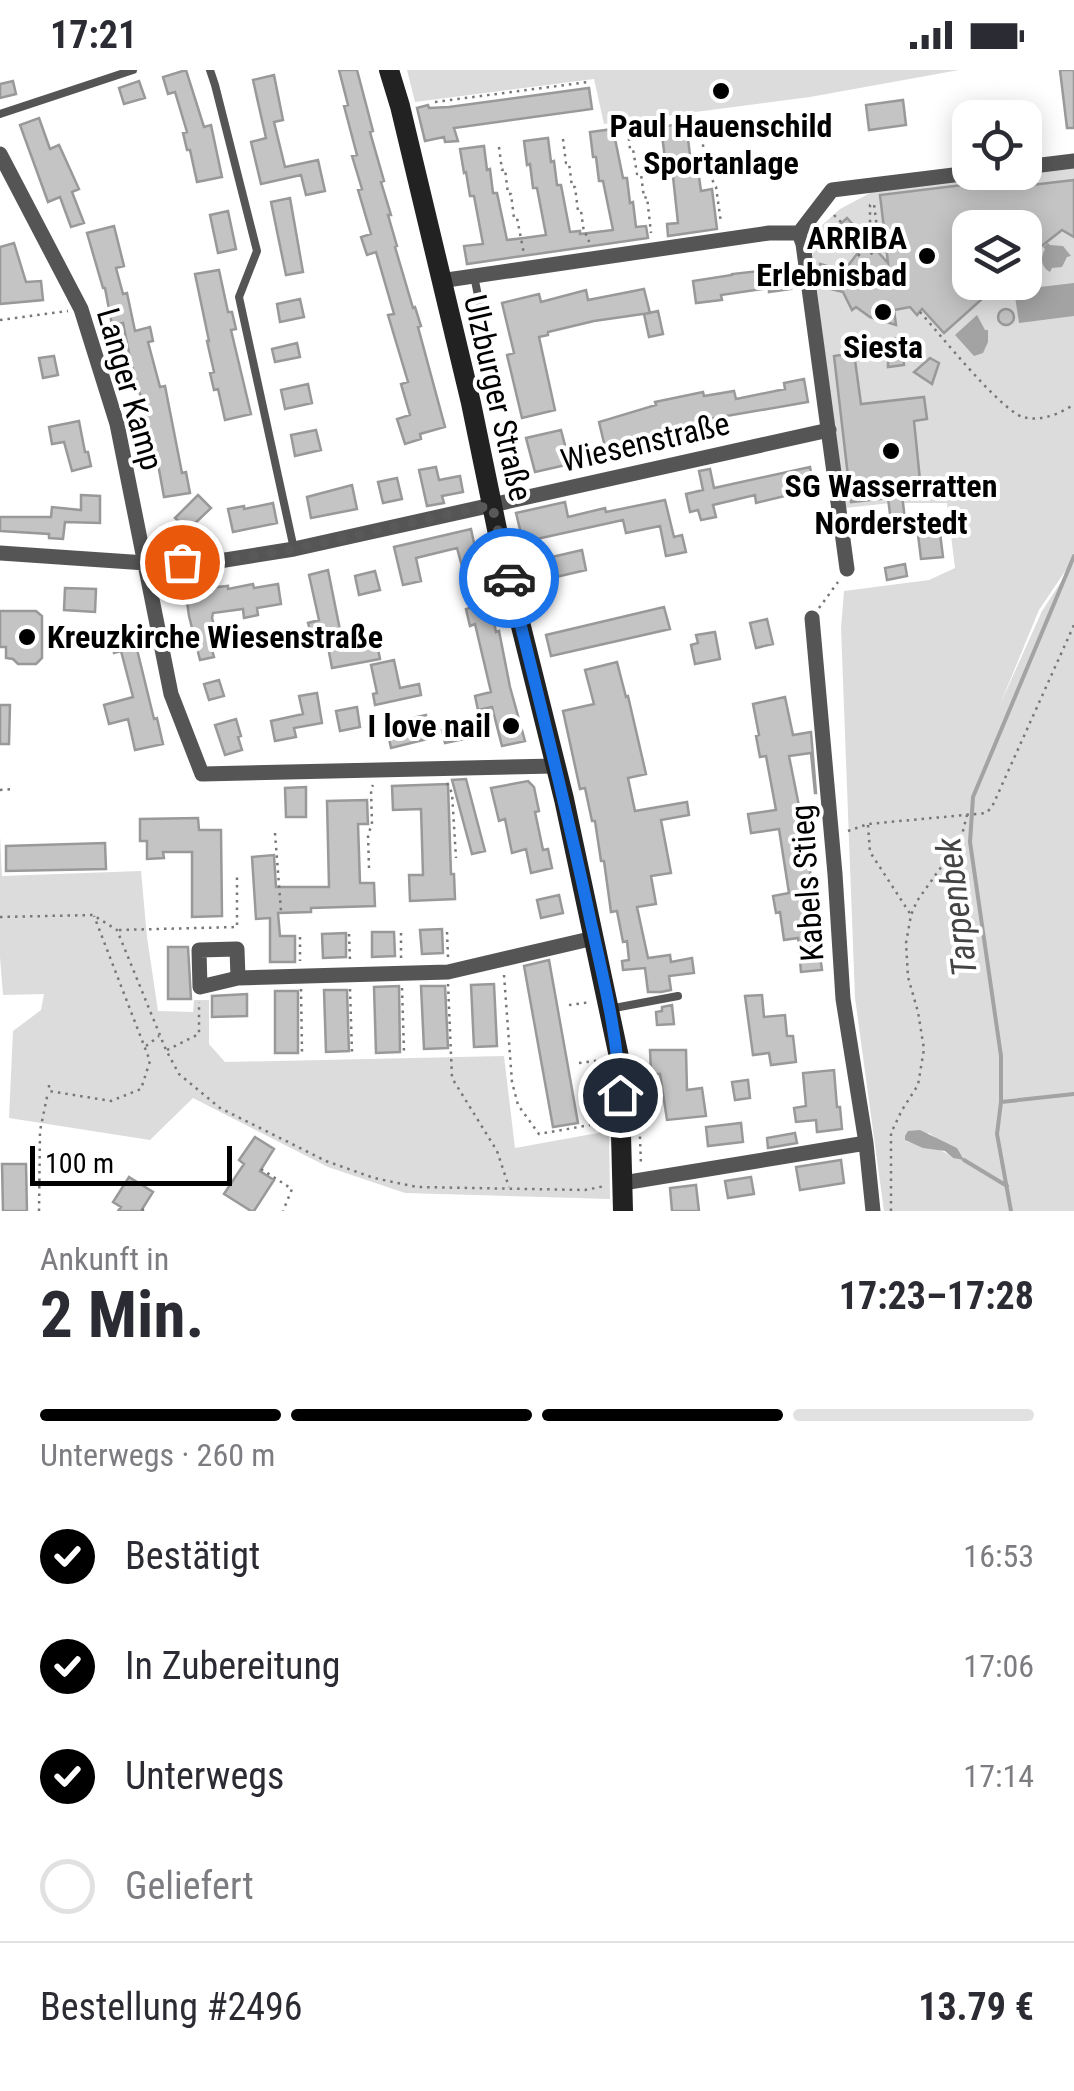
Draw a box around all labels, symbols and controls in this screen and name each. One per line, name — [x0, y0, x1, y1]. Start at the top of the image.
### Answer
text: 17:21 — [50, 13, 137, 57]
marker: Paul Hauenschild Sportanlage — [710, 80, 732, 102]
map controls — [952, 100, 1042, 300]
button: locate — [952, 100, 1042, 190]
place label: Paul Hauenschild Sportanlage — [610, 107, 832, 182]
button: layers — [952, 210, 1042, 300]
place label: ARRIBA Erlebnisbad — [756, 219, 907, 294]
marker: ARRIBA Erlebnisbad — [916, 245, 938, 267]
street label: Ulzburger Straße — [456, 291, 540, 505]
marker: Siesta — [872, 301, 894, 323]
street label: Langer Kamp — [89, 304, 171, 474]
place label: Siesta — [843, 328, 923, 366]
street label: Wiesenstraße — [557, 404, 733, 480]
marker: SG Wasserratten Norderstedt — [880, 440, 902, 462]
place label: SG Wasserratten Norderstedt — [785, 467, 997, 542]
pin — [140, 520, 225, 605]
courier — [459, 528, 559, 628]
icon: bag — [155, 535, 210, 590]
icon: car — [482, 551, 537, 606]
place label: Kreuzkirche Wiesenstraße — [47, 618, 383, 656]
marker: Kreuzkirche Wiesenstraße — [16, 626, 38, 648]
place label: I love nail — [367, 707, 491, 745]
marker: I love nail — [500, 715, 522, 737]
street label: Kabels Stieg — [783, 803, 831, 963]
water label: Tarpenbek — [928, 835, 986, 979]
pin — [578, 1053, 663, 1138]
icon: home — [593, 1068, 648, 1123]
scale bar — [30, 1141, 232, 1186]
text: 100 m — [45, 1147, 114, 1180]
text: Ankunft in — [40, 1240, 169, 1278]
text: 17:23–17:28 — [839, 1274, 1034, 1318]
text: 2 Min. — [40, 1277, 204, 1353]
text: Unterwegs · 260 m — [40, 1436, 275, 1474]
icon: check — [40, 1529, 95, 1584]
text: Bestätigt — [125, 1534, 260, 1578]
text: 16:53 — [963, 1537, 1034, 1575]
icon: check — [40, 1639, 95, 1694]
text: In Zubereitung — [125, 1644, 341, 1688]
text: 17:06 — [963, 1647, 1034, 1685]
icon: check — [40, 1749, 95, 1804]
text: Unterwegs — [125, 1754, 284, 1798]
text: 17:14 — [963, 1757, 1034, 1795]
text: Geliefert — [125, 1864, 254, 1908]
text: Bestellung #2496 — [40, 1985, 302, 2029]
text: 13.79 € — [918, 1985, 1034, 2029]

